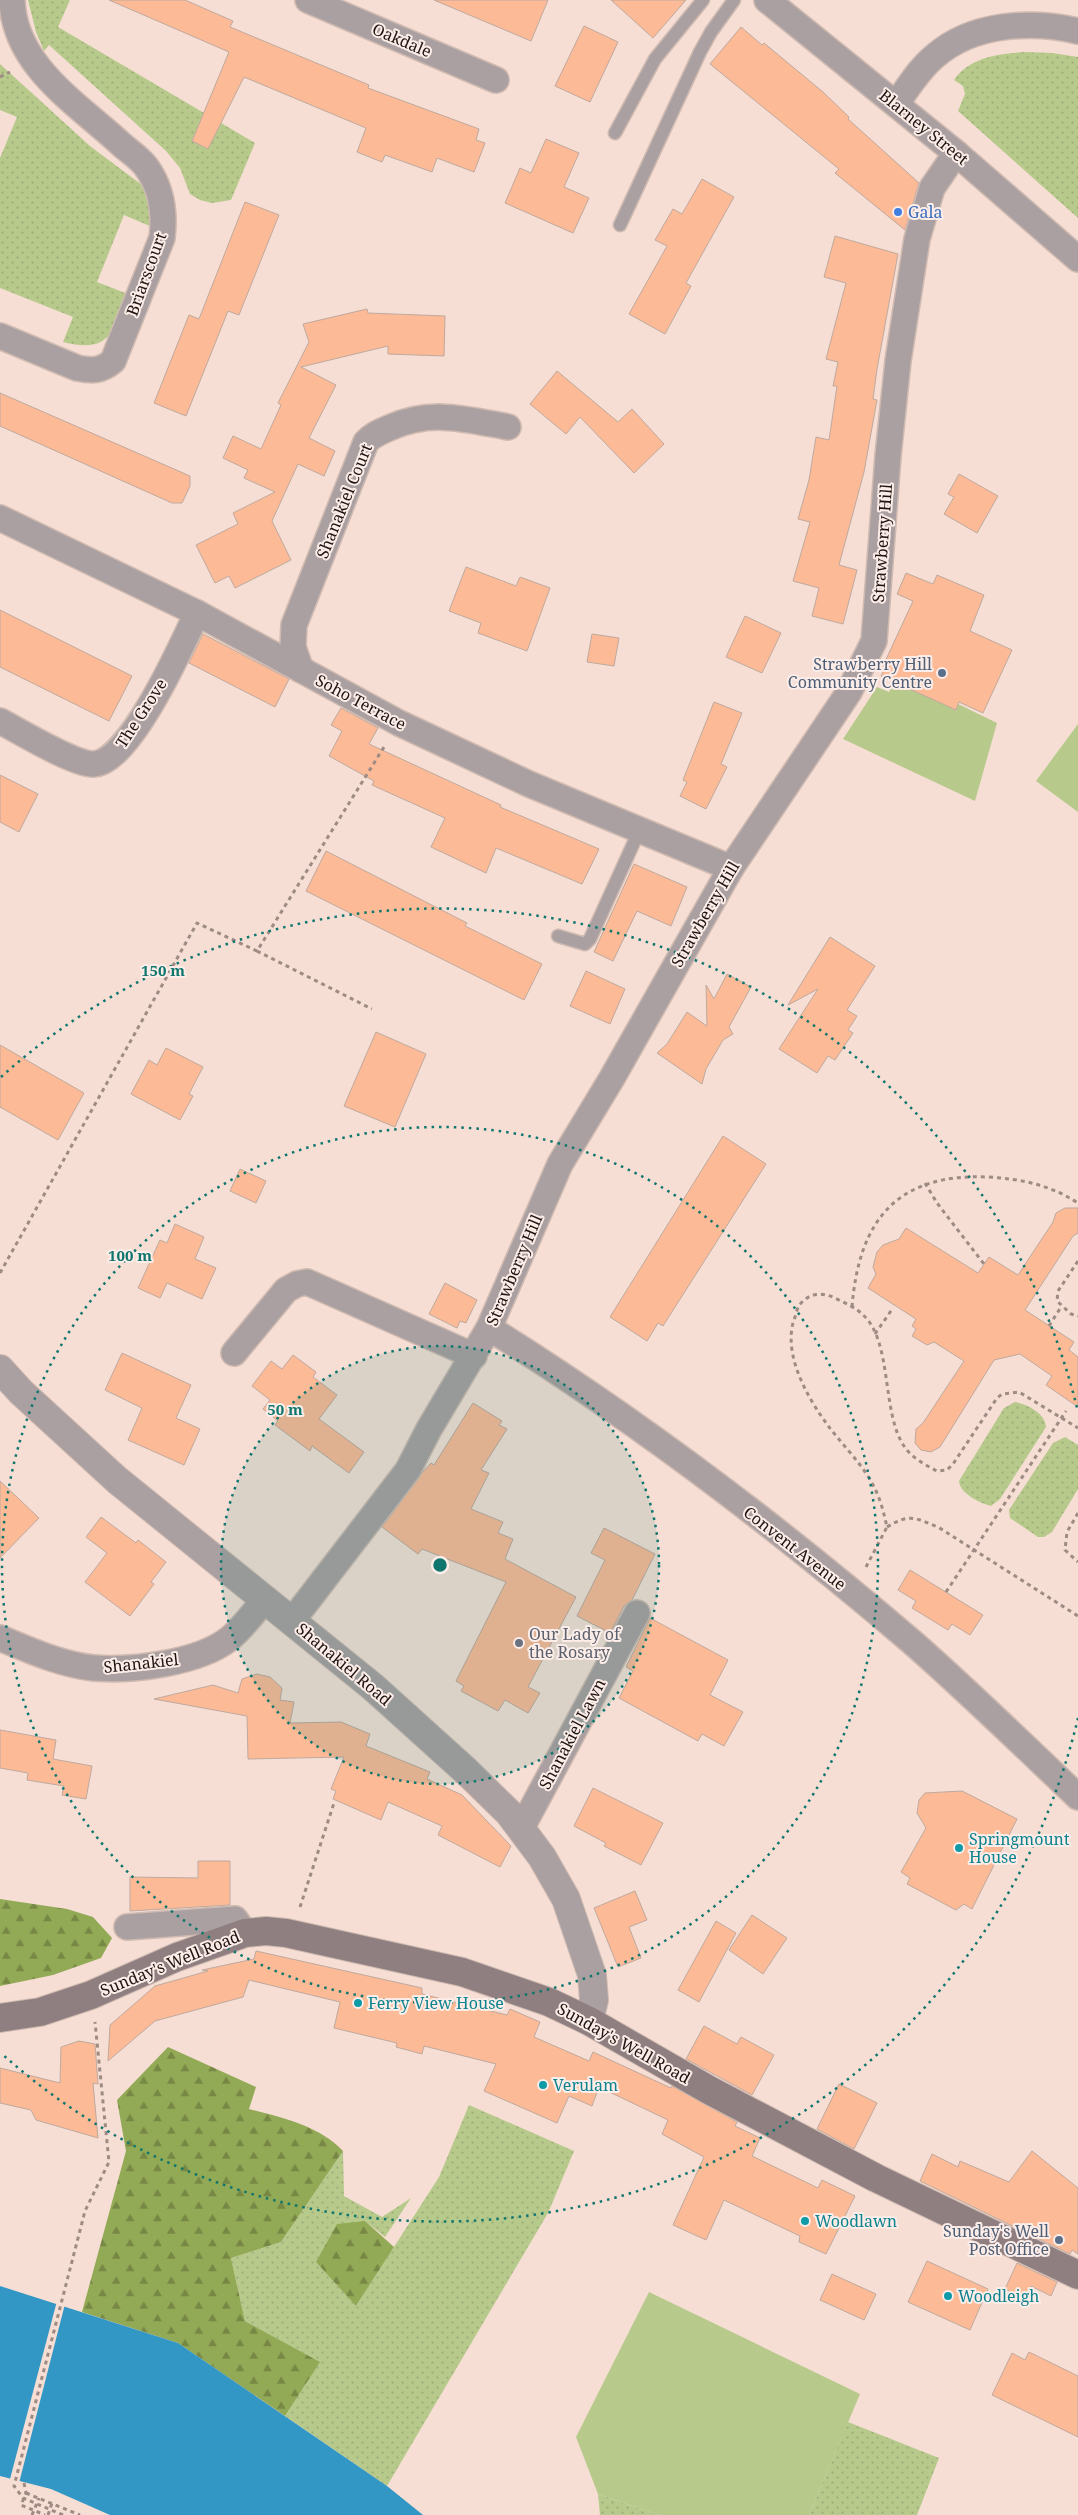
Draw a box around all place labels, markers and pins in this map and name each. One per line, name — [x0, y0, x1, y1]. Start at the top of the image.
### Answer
place label: Gala — [908, 201, 942, 223]
marker: Gala — [892, 206, 904, 218]
place label: Strawberry Hill Community Centre — [788, 653, 932, 693]
marker: Strawberry Hill Community Centre — [936, 667, 948, 679]
centre of rings — [431, 1556, 449, 1574]
place label: Our Lady of the Rosary — [529, 1623, 622, 1663]
marker: Our Lady of the Rosary — [513, 1637, 525, 1649]
place label: Springmount House — [969, 1828, 1070, 1868]
marker: Springmount House — [953, 1842, 965, 1854]
place label: Ferry View House — [368, 1992, 504, 2014]
marker: Ferry View House — [352, 1997, 364, 2009]
place label: Verulam — [553, 2074, 618, 2096]
marker: Verulam — [537, 2079, 549, 2091]
place label: Woodlawn — [815, 2210, 897, 2232]
marker: Woodlawn — [799, 2215, 811, 2227]
place label: Sunday's Well Post Office — [943, 2220, 1049, 2260]
marker: Sunday's Well Post Office — [1053, 2234, 1065, 2246]
place label: Woodleigh — [958, 2285, 1040, 2307]
marker: Woodleigh — [942, 2290, 954, 2302]

